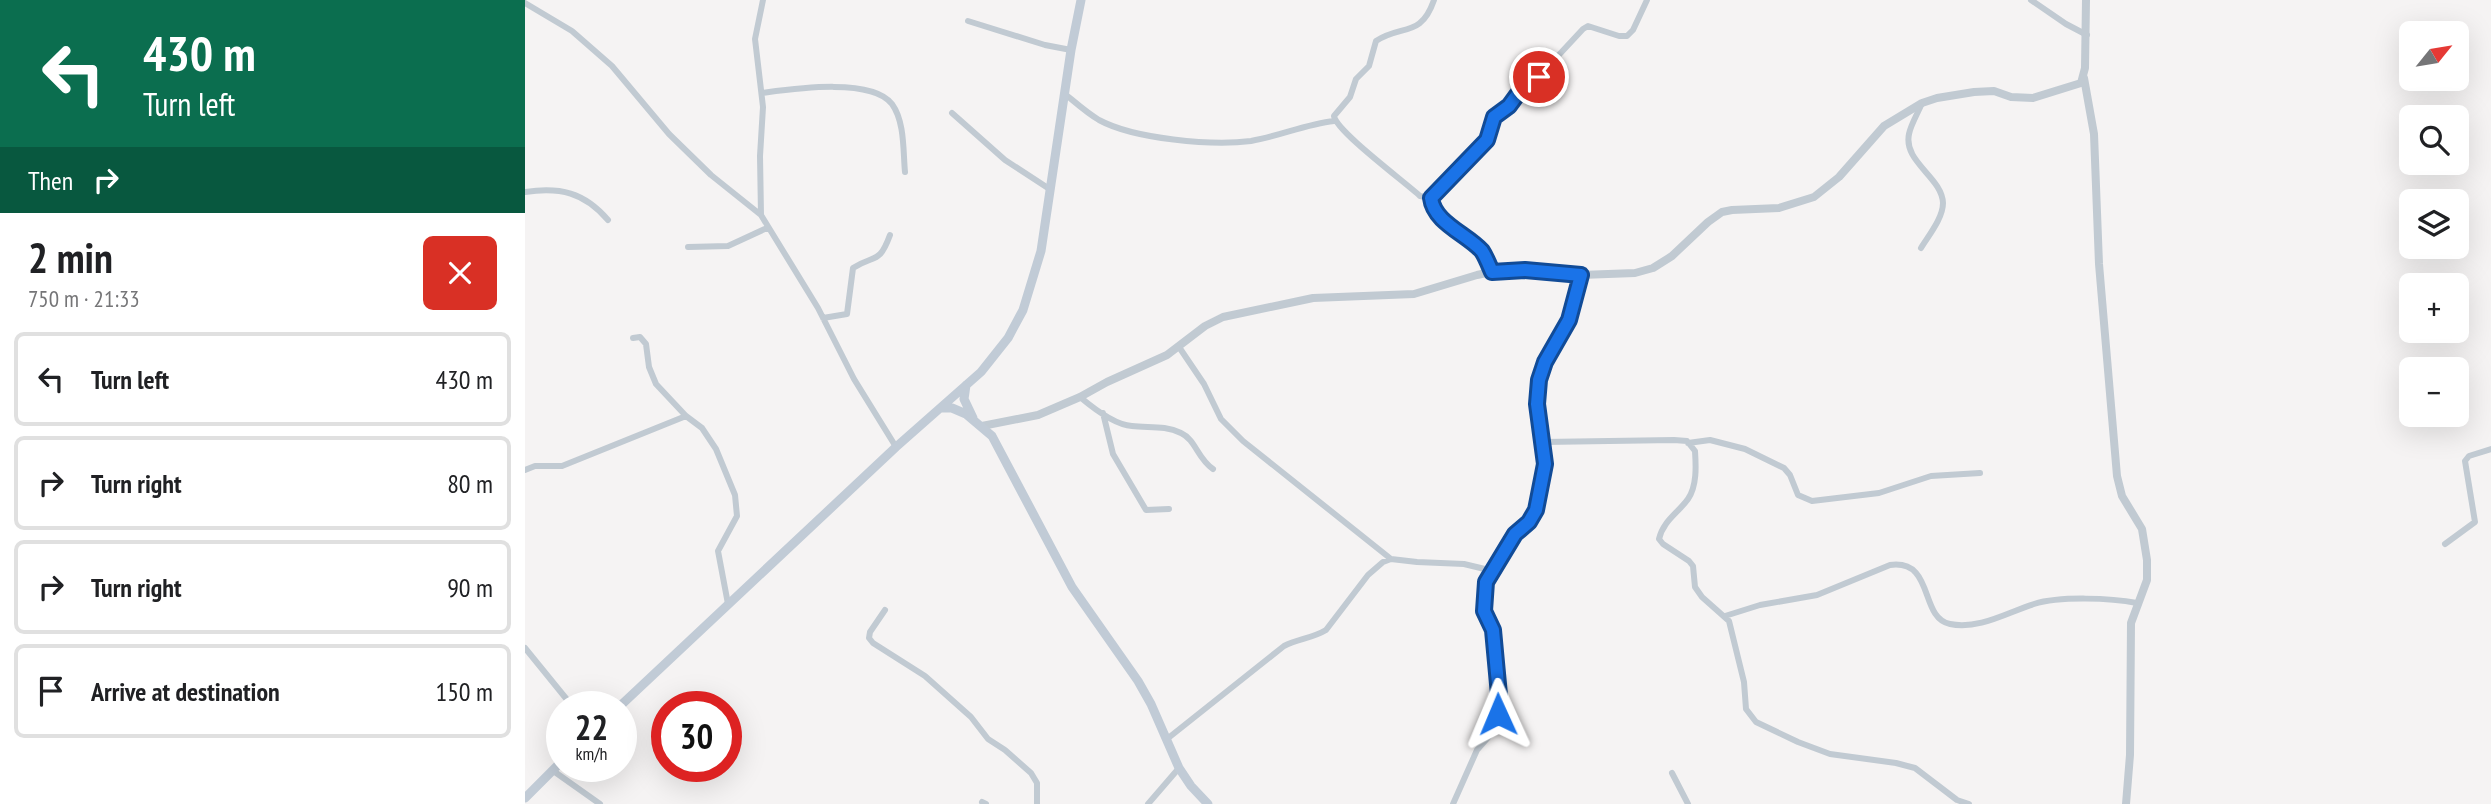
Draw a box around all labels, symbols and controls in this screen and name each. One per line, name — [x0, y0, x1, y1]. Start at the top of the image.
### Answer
text: 430 m — [143, 21, 256, 85]
north arrow — [2399, 21, 2469, 91]
map controls — [2399, 21, 2469, 427]
icon: left — [28, 28, 119, 119]
pin — [1509, 47, 1569, 107]
icon: arrive — [1520, 58, 1558, 96]
text: Turn left — [143, 83, 235, 125]
button: search — [2399, 105, 2469, 175]
icon: right — [87, 161, 125, 199]
text: Then — [28, 164, 73, 197]
button: layers — [2399, 189, 2469, 259]
text: 2 min — [28, 230, 113, 285]
button: close — [423, 236, 497, 310]
button: + — [2399, 273, 2469, 343]
text: 750 m · 21:33 — [28, 284, 140, 313]
button: − — [2399, 357, 2469, 427]
icon: left — [32, 360, 70, 398]
text: Turn left — [91, 363, 169, 396]
text: 430 m — [435, 363, 493, 396]
icon: right — [32, 464, 70, 502]
text: Turn right — [91, 467, 182, 500]
text: 80 m — [447, 467, 493, 500]
icon: right — [32, 568, 70, 606]
text: Turn right — [91, 571, 182, 604]
text: 90 m — [447, 571, 493, 604]
icon: arrive — [32, 672, 70, 710]
text: Arrive at destination — [91, 675, 280, 708]
text: 150 m — [435, 675, 493, 708]
position arrow — [1461, 677, 1535, 751]
speed limit sign: 30 — [651, 691, 742, 782]
text: 22 — [575, 704, 608, 750]
text: km/h — [576, 742, 607, 765]

